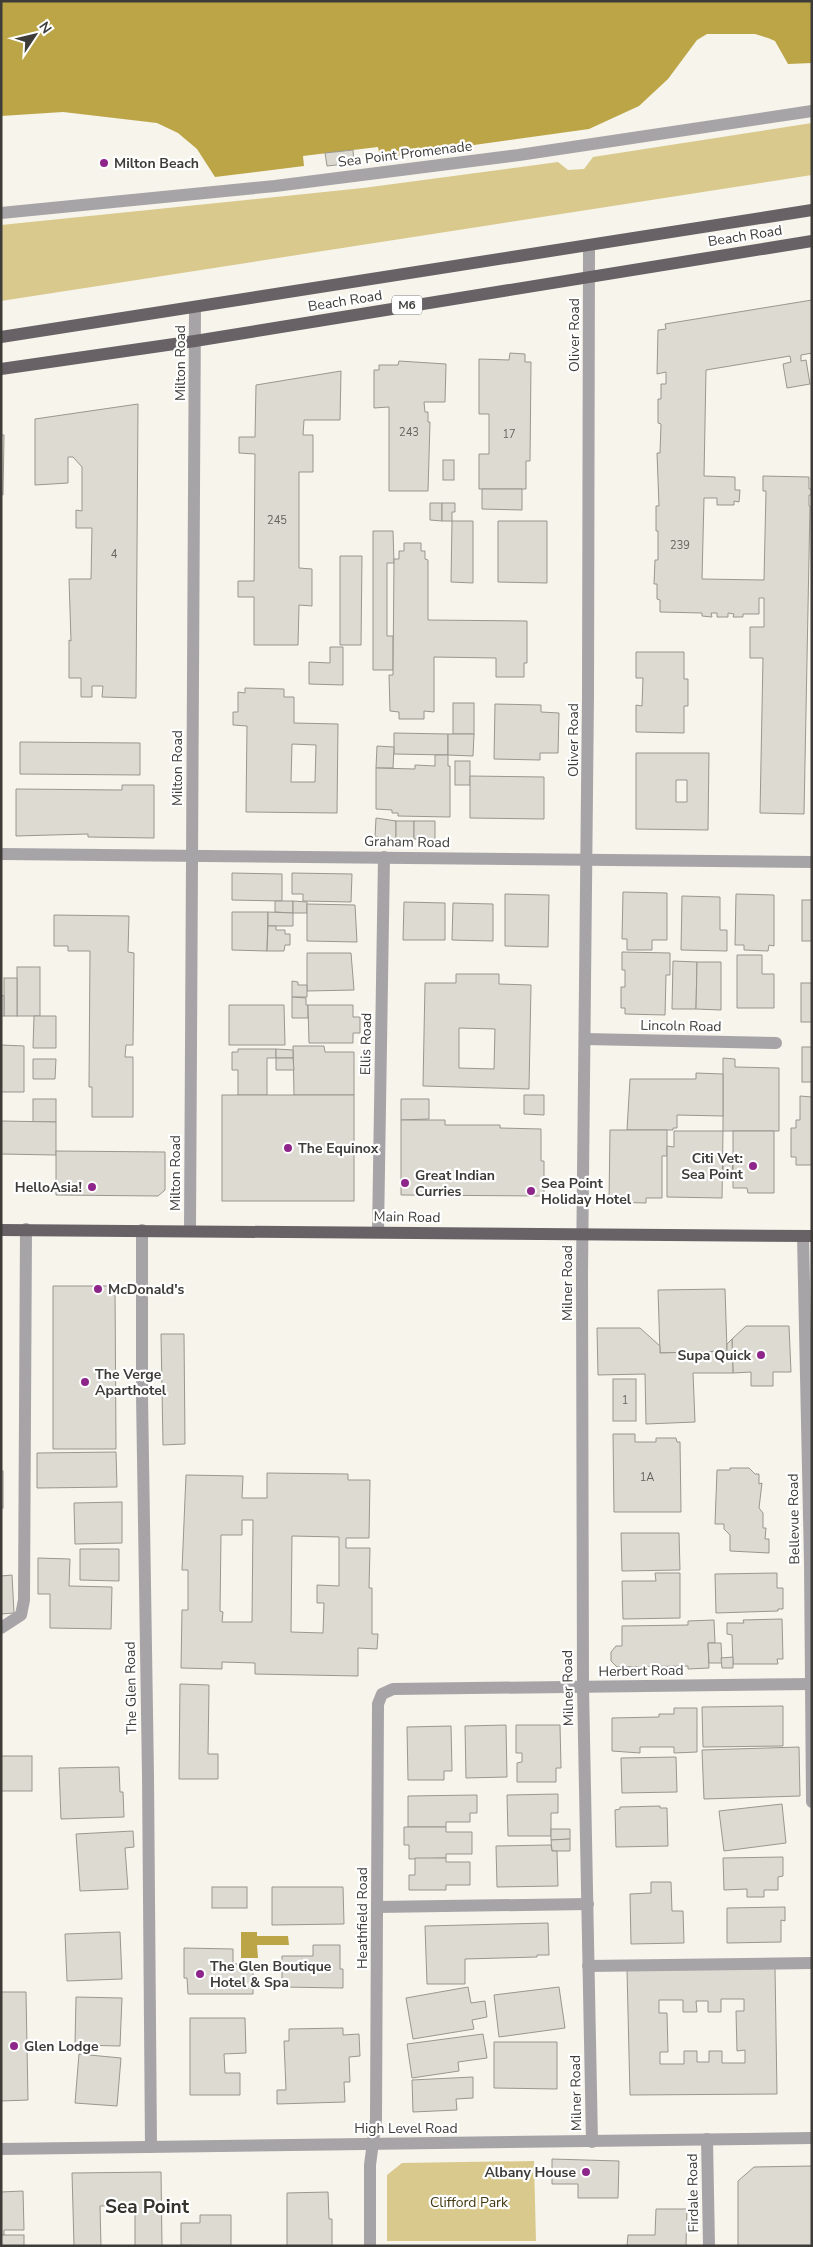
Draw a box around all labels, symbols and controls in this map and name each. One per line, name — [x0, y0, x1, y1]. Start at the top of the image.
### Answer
north arrow — [10, 10, 60, 60]
text: N — [34, 18, 56, 38]
street label: Sea Point Promenade — [337, 136, 473, 172]
place label: Milton Beach — [114, 154, 199, 173]
marker: Milton Beach — [98, 157, 110, 169]
street label: Beach Road — [707, 221, 783, 251]
street label: Beach Road — [307, 286, 383, 316]
road number: M6 — [392, 296, 422, 314]
street label: Oliver Road — [565, 298, 584, 372]
street label: Milton Road — [171, 325, 190, 401]
house number: 243 — [399, 425, 419, 440]
house number: 17 — [502, 427, 516, 442]
house number: 245 — [267, 513, 287, 528]
house number: 239 — [670, 538, 690, 553]
house number: 4 — [111, 547, 118, 562]
street label: Oliver Road — [564, 703, 583, 777]
street label: Milton Road — [168, 730, 187, 806]
street label: Graham Road — [364, 832, 450, 852]
street label: Ellis Road — [356, 1013, 376, 1075]
street label: Lincoln Road — [640, 1016, 722, 1036]
street label: Milton Road — [166, 1135, 185, 1211]
place label: The Equinox — [298, 1139, 379, 1158]
marker: The Equinox — [282, 1142, 294, 1154]
place label: Citi Vet: Sea Point — [681, 1149, 744, 1184]
marker: Citi Vet: Sea Point — [747, 1160, 759, 1172]
place label: Great Indian Curries — [415, 1166, 495, 1201]
place label: Sea Point Holiday Hotel — [541, 1174, 632, 1209]
marker: Great Indian Curries — [399, 1177, 411, 1189]
place label: HelloAsia! — [15, 1178, 82, 1197]
marker: HelloAsia! — [86, 1181, 98, 1193]
marker: Sea Point Holiday Hotel — [525, 1185, 537, 1197]
street label: Main Road — [373, 1207, 441, 1227]
street label: Milner Road — [558, 1245, 577, 1321]
place label: McDonald's — [108, 1280, 185, 1299]
marker: McDonald's — [92, 1283, 104, 1295]
place label: Supa Quick — [677, 1346, 751, 1365]
marker: Supa Quick — [755, 1349, 767, 1361]
place label: The Verge Aparthotel — [95, 1365, 167, 1400]
marker: The Verge Aparthotel — [79, 1376, 91, 1388]
house number: 1 — [622, 1393, 628, 1408]
house number: 1A — [640, 1470, 654, 1485]
street label: Bellevue Road — [784, 1473, 804, 1565]
street label: The Glen Road — [121, 1641, 141, 1735]
street label: Milner Road — [558, 1650, 578, 1726]
street label: Herbert Road — [598, 1661, 684, 1681]
street label: Heathfield Road — [353, 1867, 372, 1969]
place label: The Glen Boutique Hotel & Spa — [210, 1957, 332, 1992]
marker: The Glen Boutique Hotel & Spa — [194, 1968, 206, 1980]
place label: Glen Lodge — [24, 2037, 99, 2056]
marker: Glen Lodge — [8, 2040, 20, 2052]
street label: Milner Road — [566, 2055, 586, 2131]
street label: High Level Road — [354, 2119, 458, 2138]
street label: Firdale Road — [683, 2153, 703, 2233]
place label: Albany House — [484, 2163, 576, 2182]
marker: Albany House — [580, 2166, 592, 2178]
park label: Clifford Park — [430, 2193, 509, 2212]
district label: Sea Point — [105, 2194, 190, 2220]

